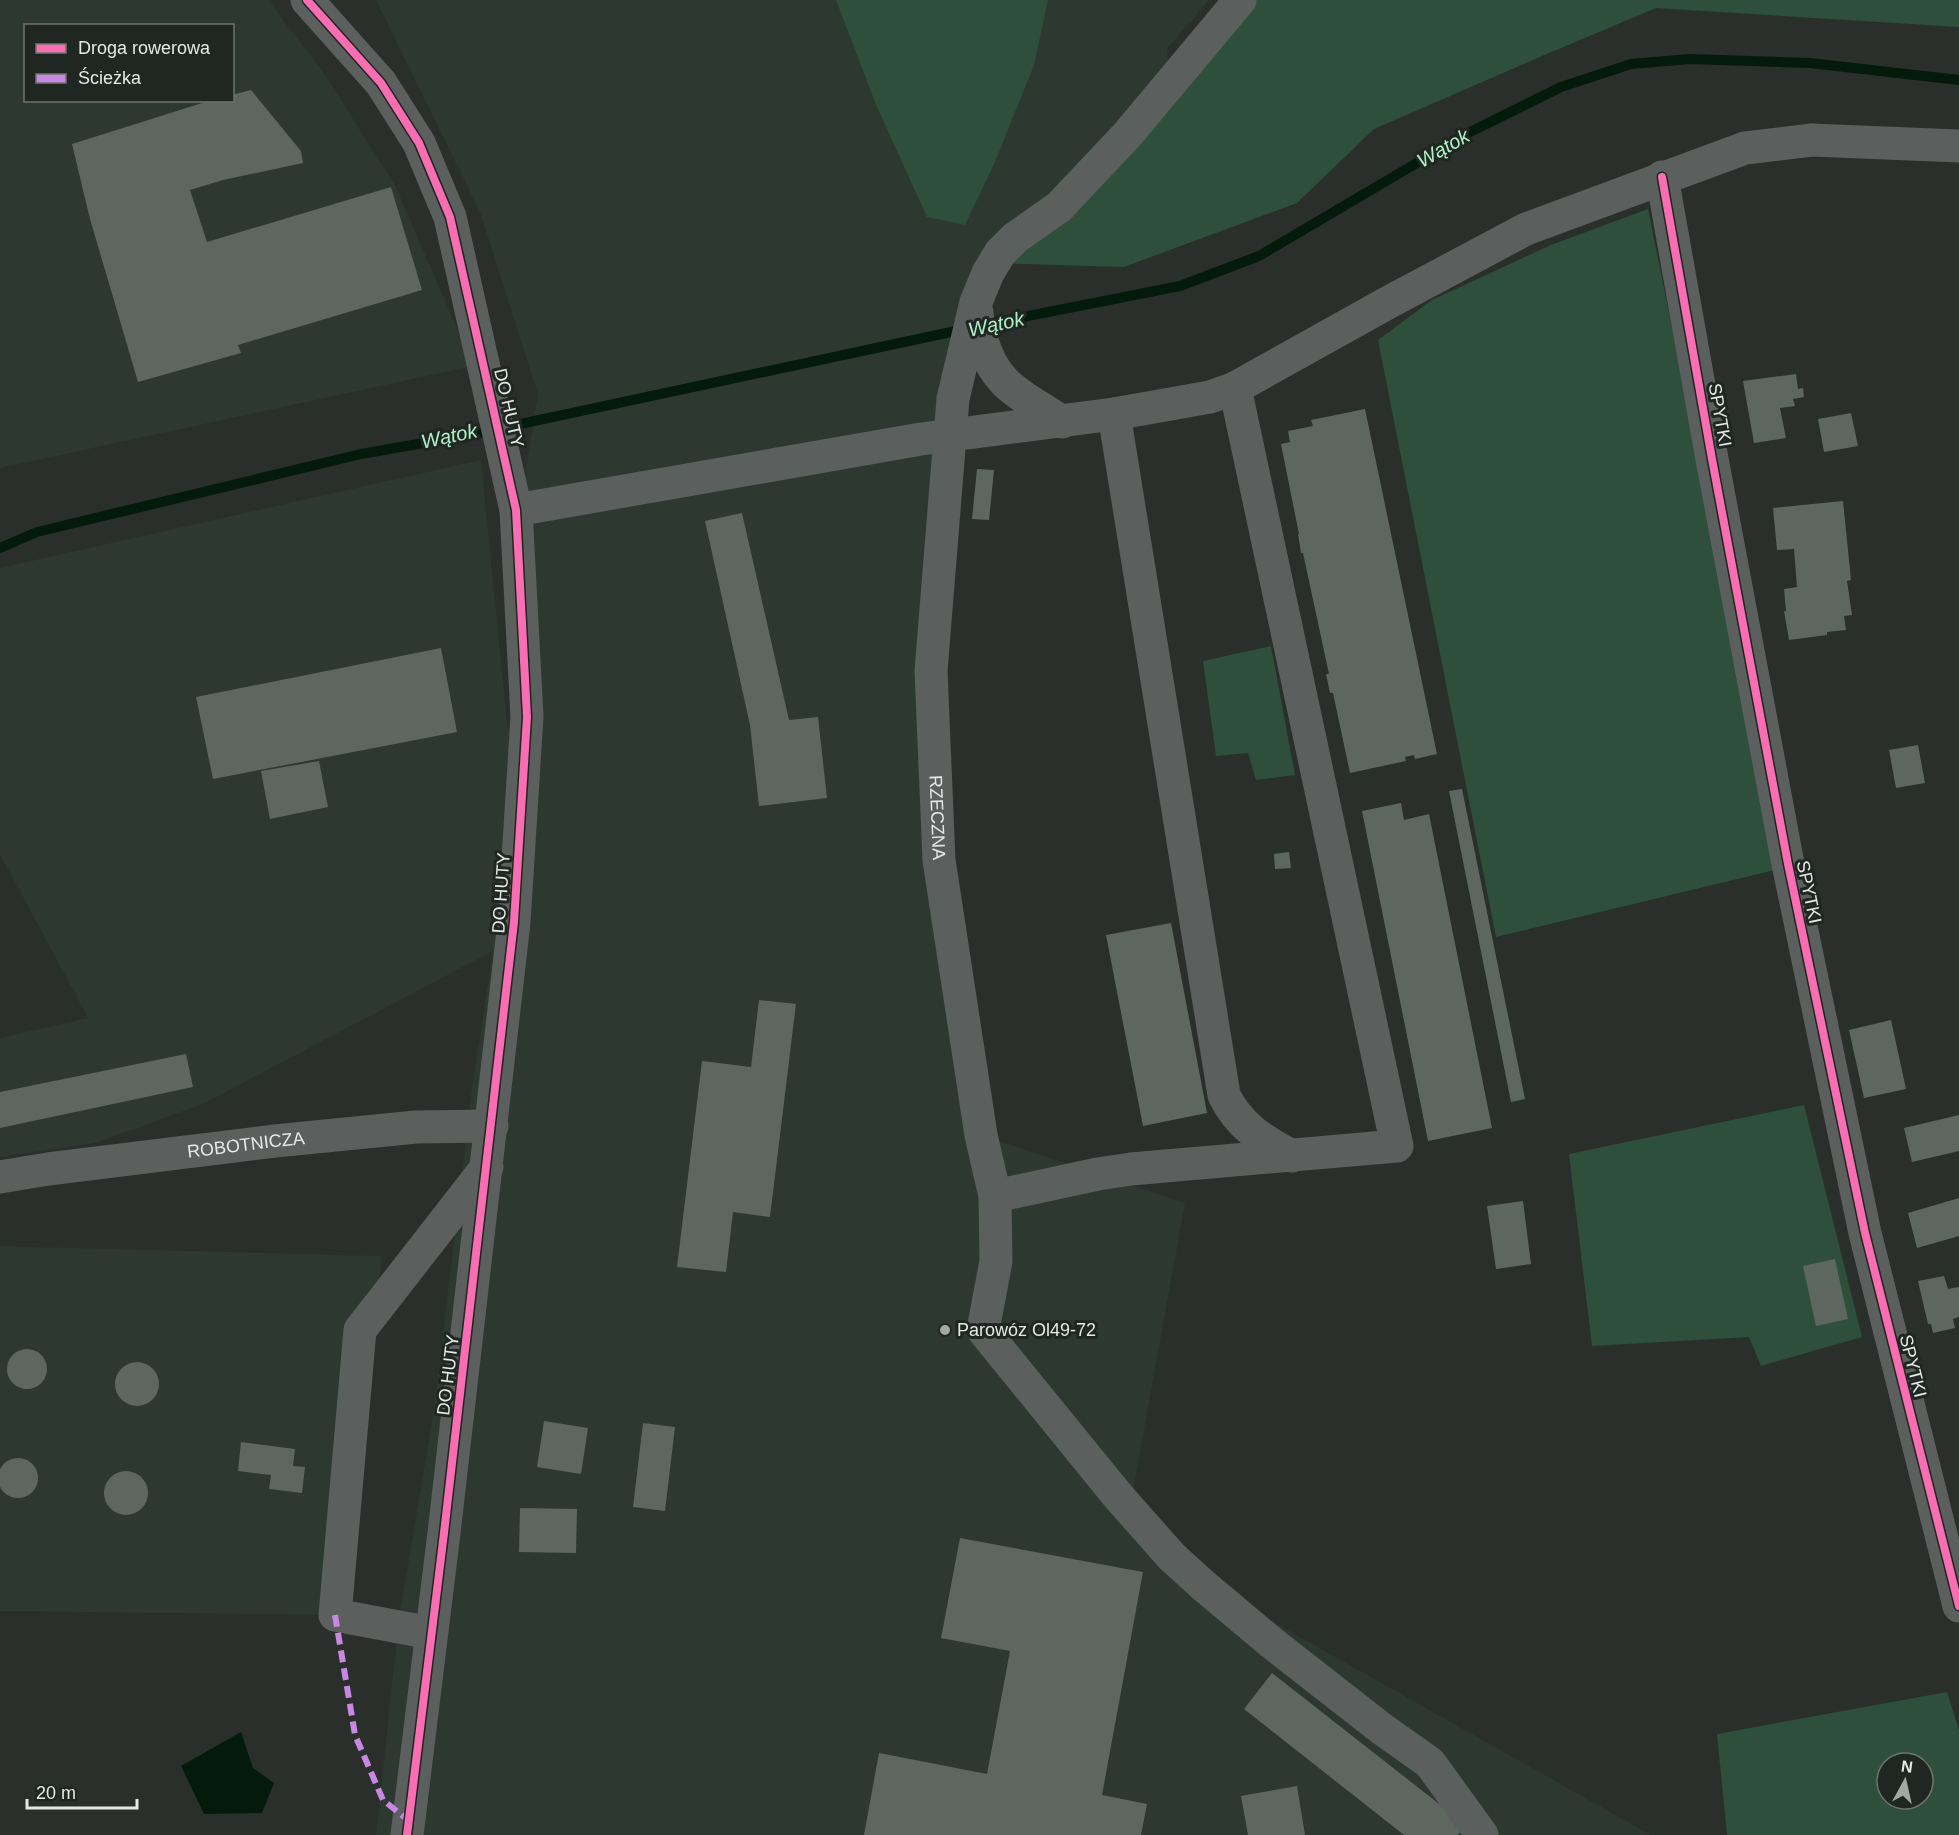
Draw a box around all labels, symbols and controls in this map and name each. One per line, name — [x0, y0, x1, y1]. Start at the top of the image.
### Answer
legend — [24, 24, 234, 102]
text: Droga rowerowa — [78, 38, 211, 58]
text: Ścieżka — [78, 67, 142, 88]
water label: Wątok — [1413, 124, 1474, 172]
water label: Wątok — [966, 307, 1027, 341]
street label: DO HUTY — [490, 366, 528, 450]
street label: SPYTKI — [1705, 382, 1735, 448]
water label: Wątok — [419, 419, 480, 453]
street label: RZECZNA — [925, 775, 949, 860]
street label: DO HUTY — [488, 852, 514, 934]
street label: SPYTKI — [1793, 859, 1825, 925]
street label: ROBOTNICZA — [186, 1128, 305, 1162]
place label: Parowóz Ol49-72 — [957, 1320, 1096, 1340]
marker: Parowóz Ol49-72 — [938, 1323, 952, 1337]
street label: SPYTKI — [1896, 1333, 1930, 1399]
street label: DO HUTY — [433, 1334, 463, 1416]
north arrow — [1875, 1751, 1935, 1811]
text: N — [1900, 1757, 1914, 1776]
scale bar — [27, 1772, 136, 1810]
text: 20 m — [36, 1783, 76, 1803]

